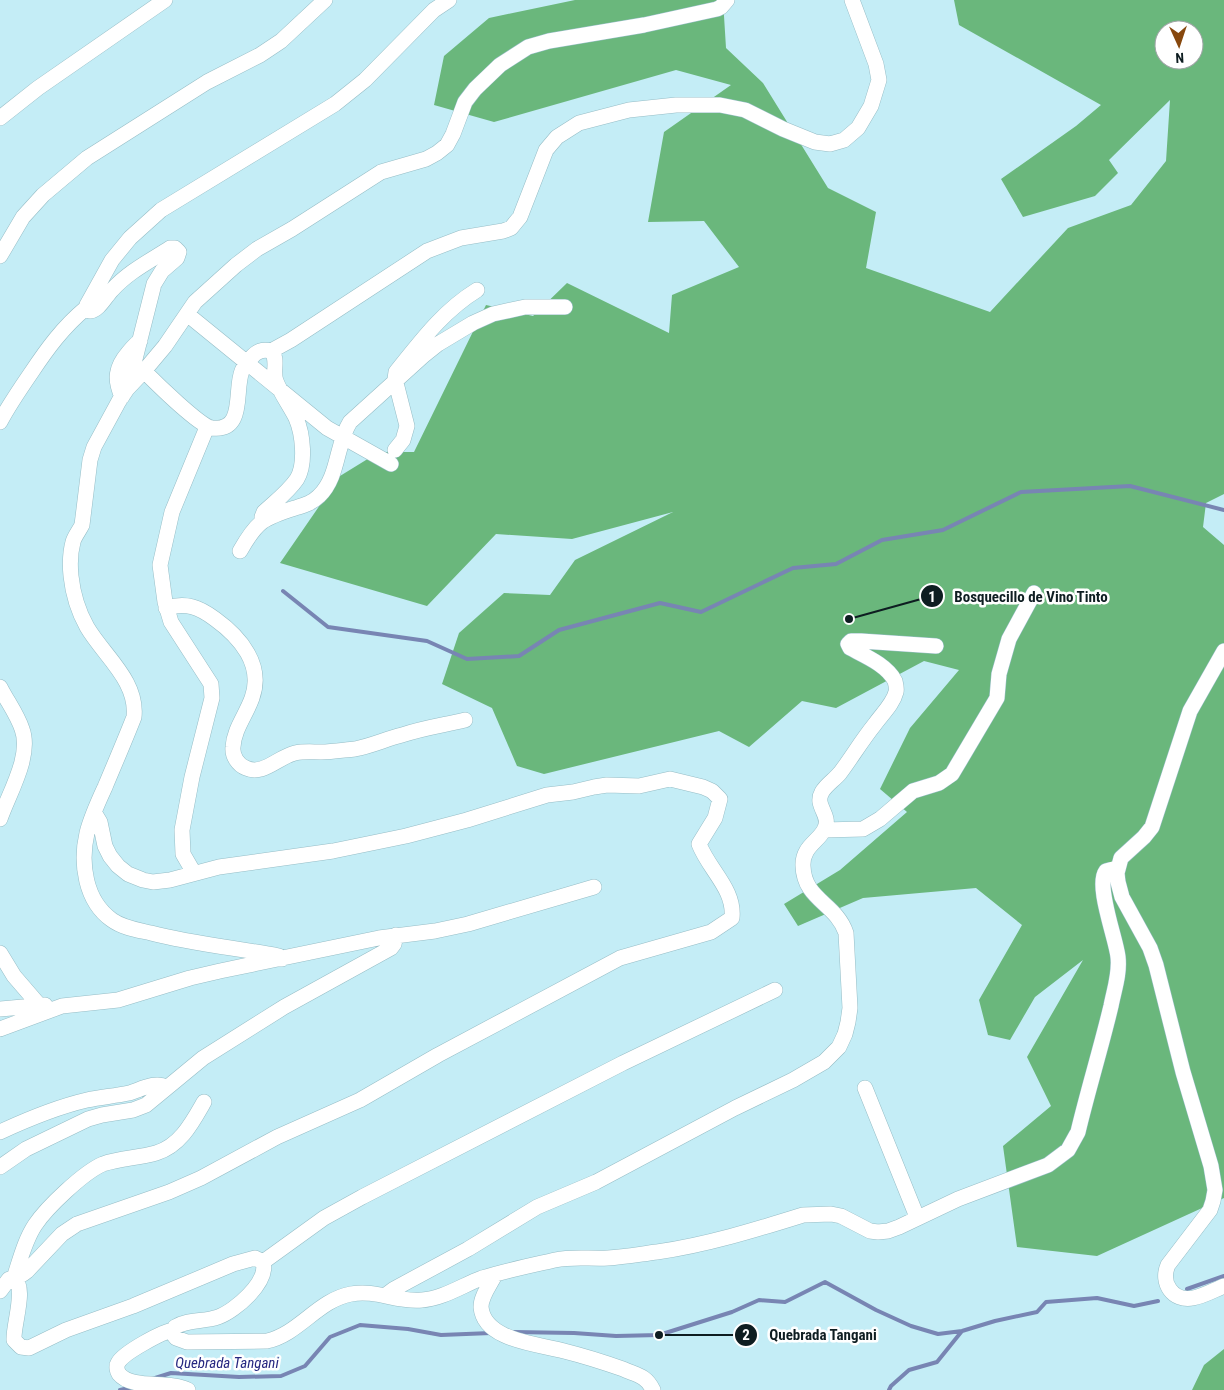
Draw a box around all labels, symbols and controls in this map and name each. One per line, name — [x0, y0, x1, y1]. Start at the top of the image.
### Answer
north arrow — [1154, 20, 1204, 70]
text: N — [1175, 50, 1184, 66]
callout: Bosquecillo de Vino Tinto — [919, 581, 1118, 611]
text: 1 — [928, 588, 936, 606]
text: Bosquecillo de Vino Tinto — [954, 588, 1108, 606]
callout: Quebrada Tangani — [734, 1320, 887, 1350]
text: 2 — [742, 1326, 750, 1344]
text: Quebrada Tangani — [769, 1326, 877, 1344]
water label: Quebrada Tangani — [175, 1354, 279, 1372]

